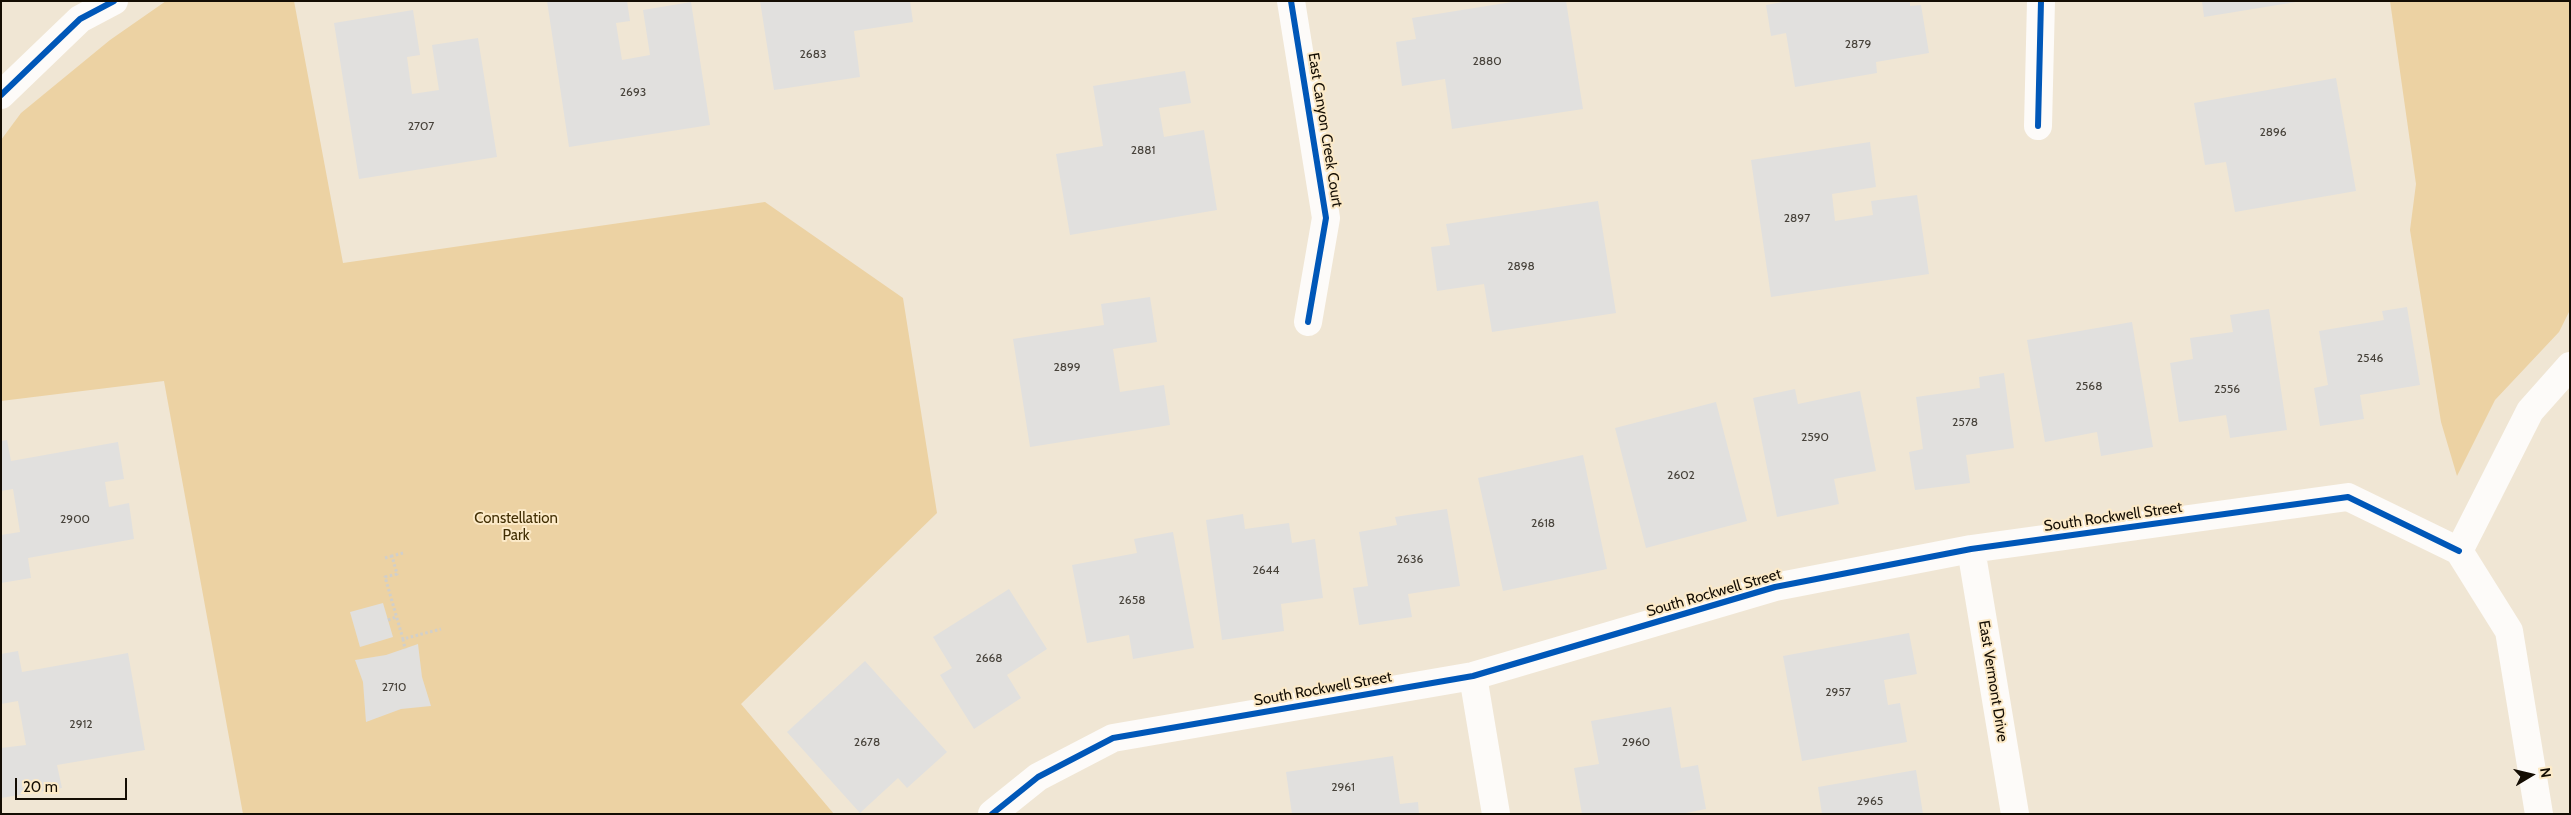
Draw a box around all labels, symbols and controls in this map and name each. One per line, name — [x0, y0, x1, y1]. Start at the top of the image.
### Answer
house number: 2879 — [1845, 37, 1871, 51]
house number: 2683 — [800, 47, 826, 61]
street label: East Canyon Creek Court — [1304, 51, 1346, 209]
house number: 2880 — [1472, 54, 1502, 68]
house number: 2693 — [620, 85, 646, 99]
house number: 2707 — [408, 119, 434, 133]
house number: 2896 — [2259, 125, 2287, 139]
house number: 2881 — [1131, 143, 1155, 157]
house number: 2897 — [1784, 211, 1810, 225]
house number: 2898 — [1507, 259, 1535, 273]
house number: 2546 — [2357, 351, 2383, 365]
house number: 2899 — [1053, 360, 1081, 374]
house number: 2568 — [2076, 379, 2102, 393]
house number: 2556 — [2214, 382, 2240, 396]
house number: 2578 — [1952, 415, 1978, 429]
house number: 2590 — [1801, 430, 1829, 444]
house number: 2602 — [1667, 468, 1695, 482]
street label: South Rockwell Street — [2043, 498, 2183, 536]
park label: Constellation Park — [474, 510, 558, 545]
house number: 2900 — [60, 512, 90, 526]
house number: 2618 — [1531, 516, 1555, 530]
house number: 2636 — [1397, 552, 1423, 566]
house number: 2644 — [1253, 563, 1279, 577]
street label: South Rockwell Street — [1644, 565, 1784, 621]
house number: 2658 — [1119, 593, 1145, 607]
street label: East Vermont Drive — [1975, 619, 2011, 743]
house number: 2668 — [975, 651, 1003, 665]
street label: South Rockwell Street — [1253, 668, 1393, 710]
house number: 2710 — [382, 680, 406, 694]
house number: 2957 — [1825, 685, 1851, 699]
house number: 2912 — [69, 717, 93, 731]
house number: 2678 — [854, 735, 880, 749]
house number: 2960 — [1622, 735, 1650, 749]
north arrow — [2506, 750, 2556, 800]
text: N — [2536, 766, 2555, 779]
scale bar — [18, 768, 130, 800]
text: 20 m — [23, 778, 58, 796]
house number: 2961 — [1331, 780, 1355, 794]
house number: 2965 — [1857, 794, 1883, 808]

